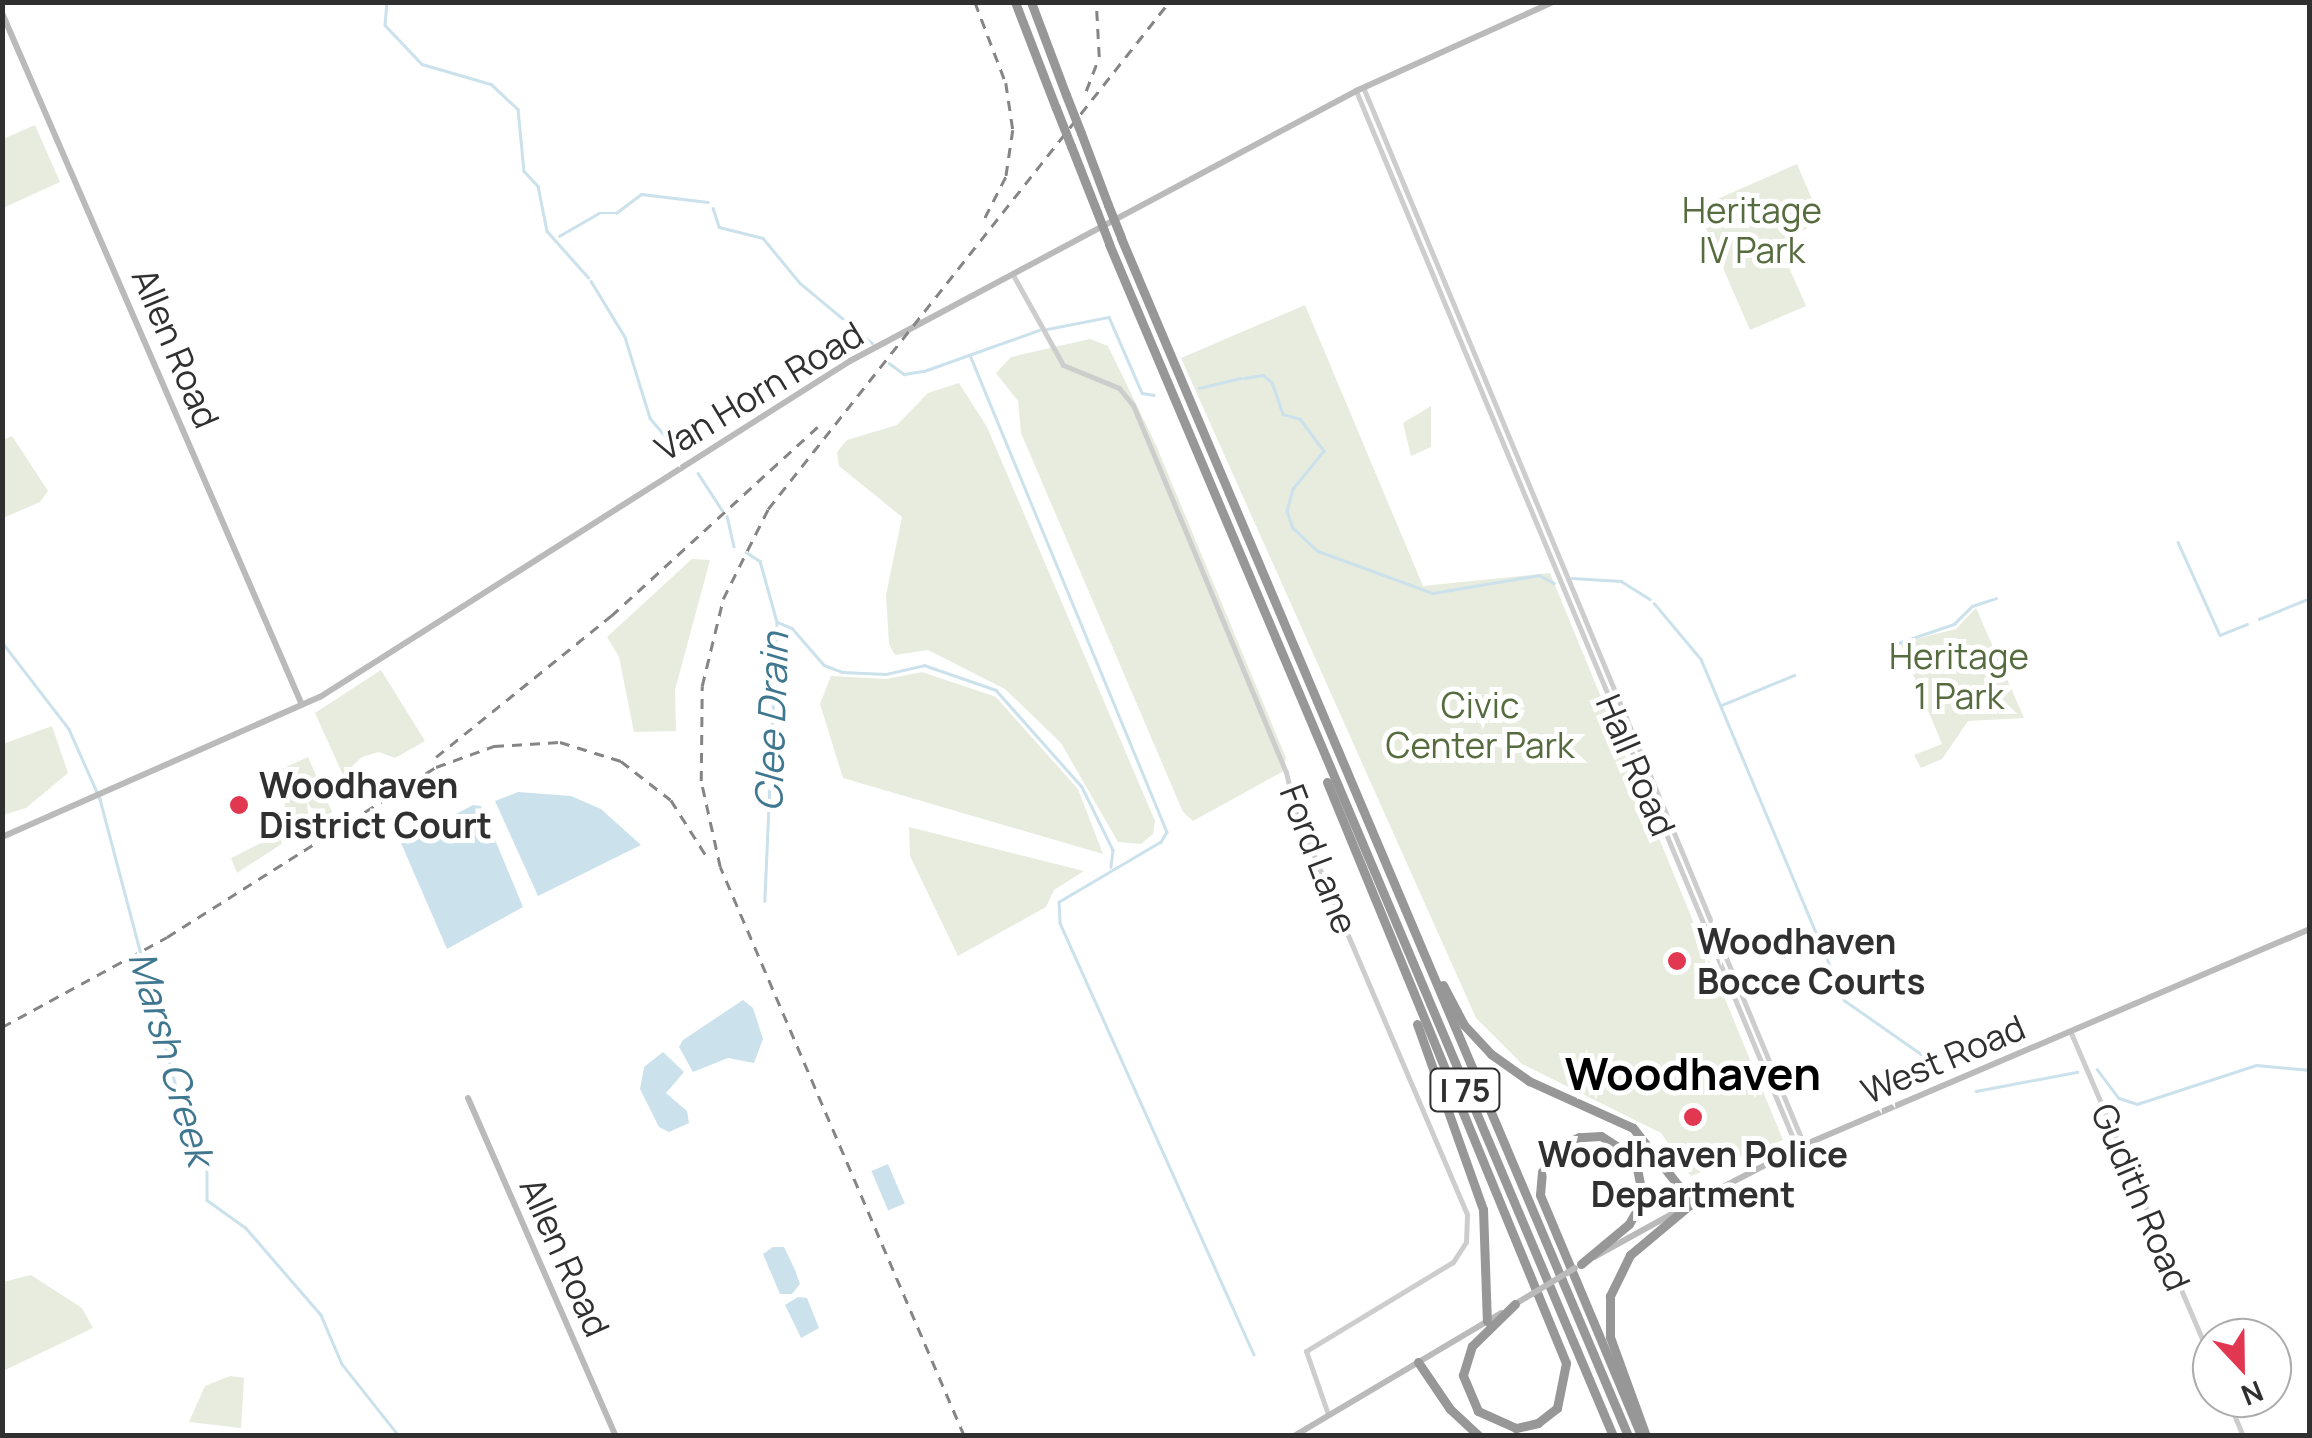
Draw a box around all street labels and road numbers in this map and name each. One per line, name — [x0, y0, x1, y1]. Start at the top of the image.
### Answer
street label: Allen Road — [124, 262, 228, 434]
street label: Van Horn Road — [648, 313, 870, 469]
street label: Hall Road — [1587, 688, 1685, 842]
street label: Ford Lane — [1271, 779, 1367, 939]
street label: West Road — [1855, 1006, 2031, 1112]
road number: I 75 — [1428, 1063, 1502, 1117]
street label: Gudith Road — [2083, 1097, 2199, 1297]
street label: Allen Road — [511, 1171, 619, 1343]

